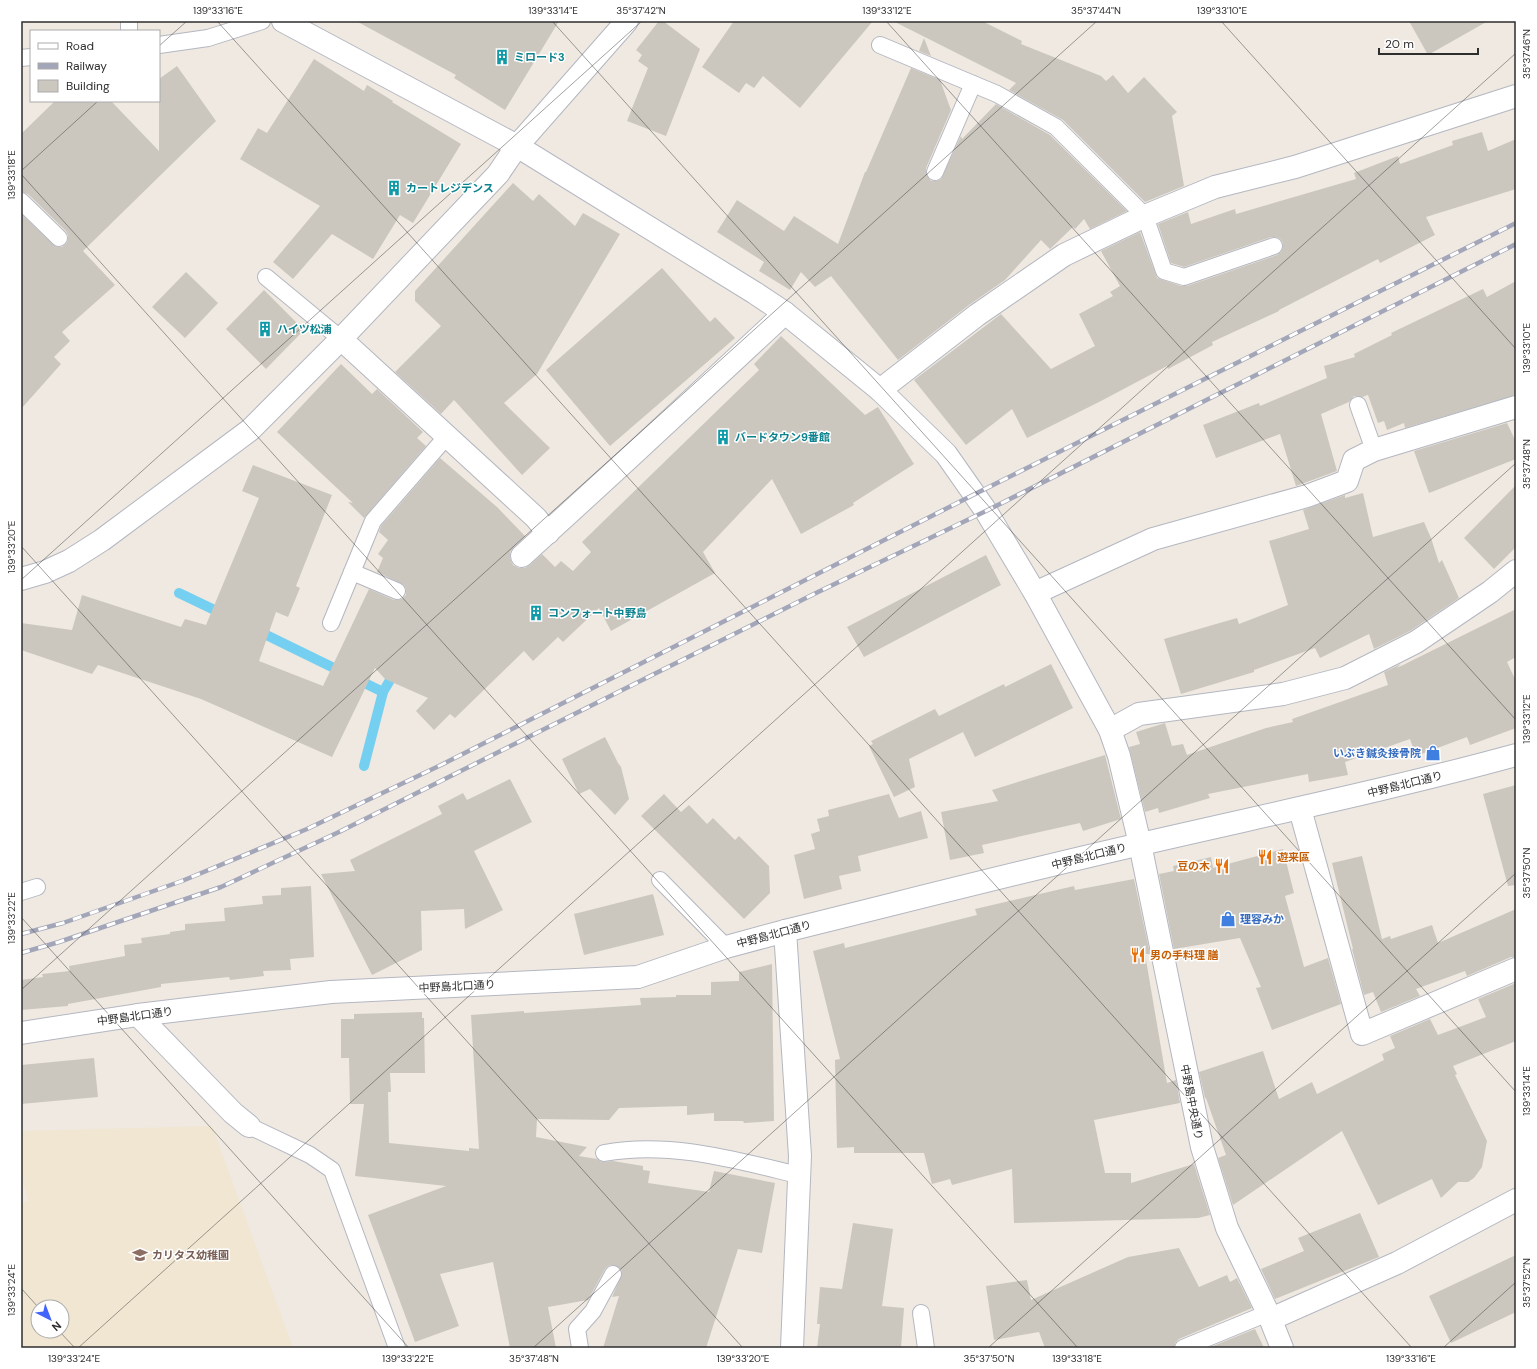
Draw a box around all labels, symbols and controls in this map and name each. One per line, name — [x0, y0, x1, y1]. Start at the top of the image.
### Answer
text: 139°33'16"E — [193, 4, 243, 17]
text: 139°33'14"E — [528, 4, 578, 17]
text: 35°37'42"N — [616, 4, 666, 17]
text: 139°33'12"E — [862, 4, 912, 17]
text: 35°37'44"N — [1071, 4, 1121, 17]
text: 139°33'10"E — [1197, 4, 1248, 17]
text: 35°37'46"N — [1520, 29, 1533, 79]
legend — [30, 30, 160, 102]
scale bar — [1379, 30, 1478, 56]
text: 20 m — [1385, 36, 1414, 52]
text: Road — [66, 38, 94, 54]
building icon: ミロード3 — [493, 48, 511, 66]
place label: ミロード3 — [514, 50, 565, 64]
text: Railway — [66, 58, 107, 74]
text: Building — [66, 78, 110, 94]
text: 139°33'18"E — [5, 150, 18, 200]
building icon: カートレジデンス — [385, 179, 403, 197]
place label: カートレジデンス — [406, 181, 494, 195]
building icon: ハイツ松浦 — [256, 320, 274, 338]
place label: ハイツ松浦 — [277, 322, 332, 336]
text: 139°33'10"E — [1520, 322, 1533, 373]
building icon: バードタウン9番館 — [714, 428, 732, 446]
place label: バードタウン9番館 — [735, 430, 830, 444]
text: 35°37'48"N — [1520, 439, 1533, 489]
text: 139°33'20"E — [5, 520, 18, 573]
building icon: コンフォート中野島 — [527, 604, 545, 622]
place label: コンフォート中野島 — [548, 606, 647, 620]
text: 139°33'12"E — [1520, 694, 1533, 744]
shop icon: いぶき鍼灸接骨院 — [1424, 744, 1442, 762]
place label: いぶき鍼灸接骨院 — [1333, 746, 1421, 760]
street label: 中野島北口通り — [1366, 768, 1444, 800]
street label: 中野島北口通り — [1050, 840, 1128, 872]
text: 35°37'50"N — [1520, 847, 1533, 898]
restaurant icon: 遊来區 — [1256, 848, 1274, 866]
place label: 遊来區 — [1277, 850, 1310, 864]
restaurant icon: 豆の木 — [1213, 857, 1231, 875]
place label: 豆の木 — [1177, 859, 1210, 873]
text: 139°33'22"E — [5, 892, 18, 944]
shop icon: 理容みか — [1219, 910, 1237, 928]
place label: 理容みか — [1240, 912, 1284, 926]
street label: 中野島北口通り — [735, 917, 813, 951]
restaurant icon: 男の手料理 膳 — [1129, 946, 1147, 964]
place label: 男の手料理 膳 — [1150, 948, 1219, 962]
street label: 中野島北口通り — [418, 977, 496, 995]
street label: 中野島北口通り — [96, 1004, 174, 1028]
street label: 中野島中央通り — [1178, 1063, 1206, 1141]
text: 139°33'14"E — [1520, 1066, 1533, 1116]
school or university icon: カリタス幼稚園 — [131, 1246, 149, 1264]
place label: カリタス幼稚園 — [152, 1248, 229, 1262]
text: 35°37'52"N — [1520, 1258, 1533, 1308]
text: 139°33'24"E — [5, 1264, 18, 1316]
north arrow — [30, 1299, 70, 1339]
text: N — [49, 1319, 64, 1334]
text: 139°33'24"E — [48, 1352, 100, 1365]
text: 139°33'22"E — [382, 1352, 434, 1365]
text: 35°37'48"N — [509, 1352, 559, 1365]
text: 139°33'20"E — [717, 1352, 770, 1365]
text: 35°37'50"N — [964, 1352, 1015, 1365]
text: 139°33'18"E — [1052, 1352, 1102, 1365]
text: 139°33'16"E — [1386, 1352, 1436, 1365]

